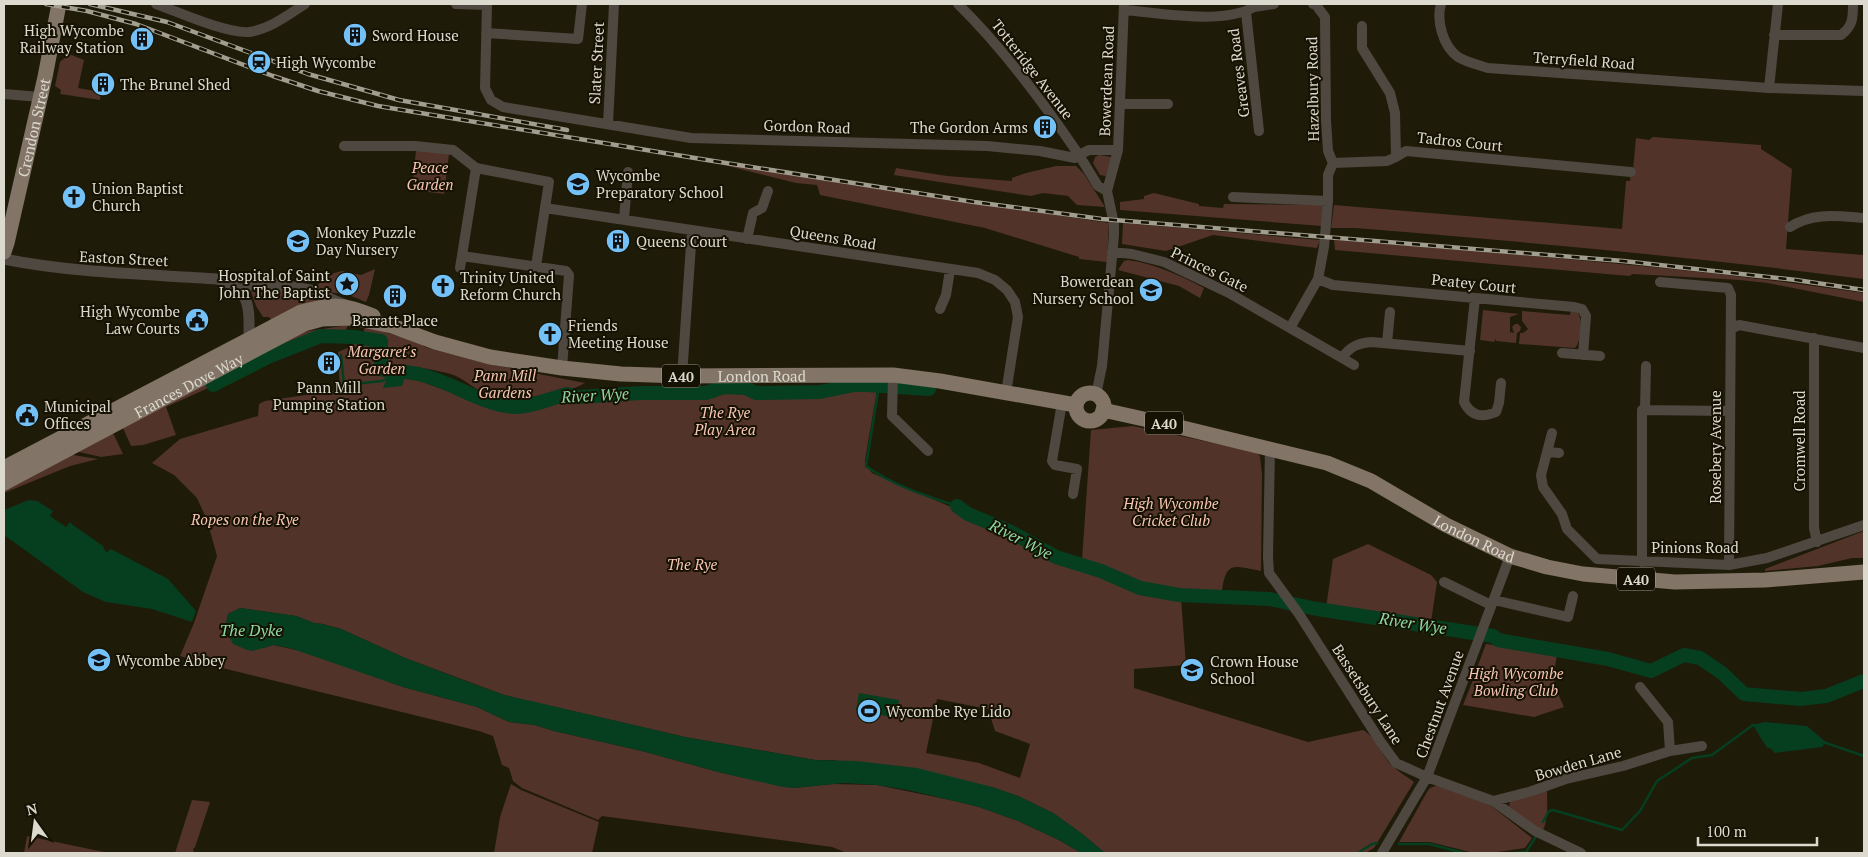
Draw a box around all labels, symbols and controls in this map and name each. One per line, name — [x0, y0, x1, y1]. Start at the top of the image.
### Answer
street label: Totteridge Avenue — [988, 15, 1078, 123]
place label: High Wycombe Railway Station — [20, 20, 124, 57]
street label: Slater Street — [584, 21, 608, 105]
building icon: Sword House — [342, 22, 368, 48]
place label: Sword House — [372, 25, 459, 45]
street label: Bowerdean Road — [1094, 25, 1118, 137]
building icon: High Wycombe Railway Station — [129, 26, 155, 52]
street label: Greaves Road — [1223, 27, 1253, 119]
street label: Hazelbury Road — [1301, 36, 1323, 142]
street label: Terryfield Road — [1533, 46, 1635, 74]
station icon: High Wycombe — [246, 49, 272, 75]
place label: High Wycombe — [276, 52, 376, 72]
building icon: The Brunel Shed — [90, 71, 116, 97]
place label: The Brunel Shed — [120, 74, 230, 94]
street label: Crendon Street — [12, 76, 55, 179]
street label: Gordon Road — [763, 114, 851, 138]
building icon: The Gordon Arms — [1032, 114, 1058, 140]
place label: The Gordon Arms — [910, 117, 1028, 137]
street label: Tadros Court — [1416, 127, 1504, 156]
park label: Peace Garden — [406, 157, 454, 194]
place label: Wycombe Preparatory School — [596, 165, 724, 202]
school or university icon: Wycombe Preparatory School — [565, 171, 591, 197]
place label: Union Baptist Church — [92, 178, 184, 215]
church icon: Union Baptist Church — [61, 184, 87, 210]
street label: Queens Road — [788, 220, 878, 254]
place label: Monkey Puzzle Day Nursery — [316, 222, 416, 259]
school or university icon: Monkey Puzzle Day Nursery — [285, 228, 311, 254]
building icon: Queens Court — [605, 228, 631, 254]
place label: Queens Court — [636, 231, 728, 251]
street label: Princes Gate — [1168, 242, 1252, 296]
street label: Easton Street — [79, 246, 170, 270]
place label: Hospital of Saint John The Baptist — [218, 265, 330, 302]
place label: Trinity United Reform Church — [460, 267, 561, 304]
street label: Peatey Court — [1431, 269, 1518, 297]
place icon: Hospital of Saint John The Baptist — [334, 271, 360, 297]
place label: Bowerdean Nursery School — [1032, 271, 1134, 308]
church icon: Trinity United Reform Church — [430, 273, 456, 299]
school or university icon: Bowerdean Nursery School — [1138, 277, 1164, 303]
building icon: Barratt Place — [382, 283, 408, 309]
place label: High Wycombe Law Courts — [80, 301, 180, 338]
public building icon: High Wycombe Law Courts — [184, 307, 210, 333]
place label: Barratt Place — [352, 310, 438, 330]
place label: Friends Meeting House — [568, 315, 669, 352]
church icon: Friends Meeting House — [537, 321, 563, 347]
park label: Margaret's Garden — [346, 341, 417, 378]
street label: Frances Dove Way — [131, 348, 247, 422]
building icon: Pann Mill Pumping Station — [316, 350, 342, 376]
road number: A40 — [662, 364, 700, 388]
park label: Pann Mill Gardens — [473, 365, 537, 402]
street label: London Road — [718, 365, 806, 386]
place label: Pann Mill Pumping Station — [273, 377, 385, 414]
water label: River Wye — [560, 382, 629, 408]
street label: Rosebery Avenue — [1705, 390, 1725, 504]
street label: Cromwell Road — [1789, 390, 1809, 492]
place label: Municipal Offices — [44, 396, 111, 433]
public building icon: Municipal Offices — [14, 402, 40, 428]
park label: The Rye Play Area — [693, 402, 756, 439]
road number: A40 — [1145, 412, 1183, 434]
park label: High Wycombe Cricket Club — [1122, 493, 1219, 530]
park label: Ropes on the Rye — [190, 509, 299, 529]
street label: London Road — [1430, 510, 1517, 567]
water label: River Wye — [985, 513, 1056, 564]
street label: Pinions Road — [1651, 537, 1739, 557]
park label: The Rye — [667, 554, 718, 574]
road number: A40 — [1617, 568, 1655, 590]
water label: River Wye — [1377, 607, 1448, 639]
water label: The Dyke — [219, 619, 283, 641]
street label: Bassetsbury Lane — [1328, 640, 1408, 748]
school or university icon: Wycombe Abbey — [86, 647, 112, 673]
street label: Chestnut Avenue — [1410, 647, 1468, 761]
place label: Wycombe Abbey — [116, 650, 225, 670]
place label: Crown House School — [1210, 651, 1299, 688]
school or university icon: Crown House School — [1179, 657, 1205, 683]
park label: High Wycombe Bowling Club — [1467, 663, 1564, 700]
sports icon: Wycombe Rye Lido — [856, 698, 882, 724]
place label: Wycombe Rye Lido — [886, 701, 1011, 721]
street label: Bowden Lane — [1532, 741, 1624, 785]
north arrow — [10, 797, 60, 847]
text: N — [24, 798, 40, 819]
scale bar — [1698, 814, 1817, 846]
text: 100 m — [1706, 821, 1747, 841]

